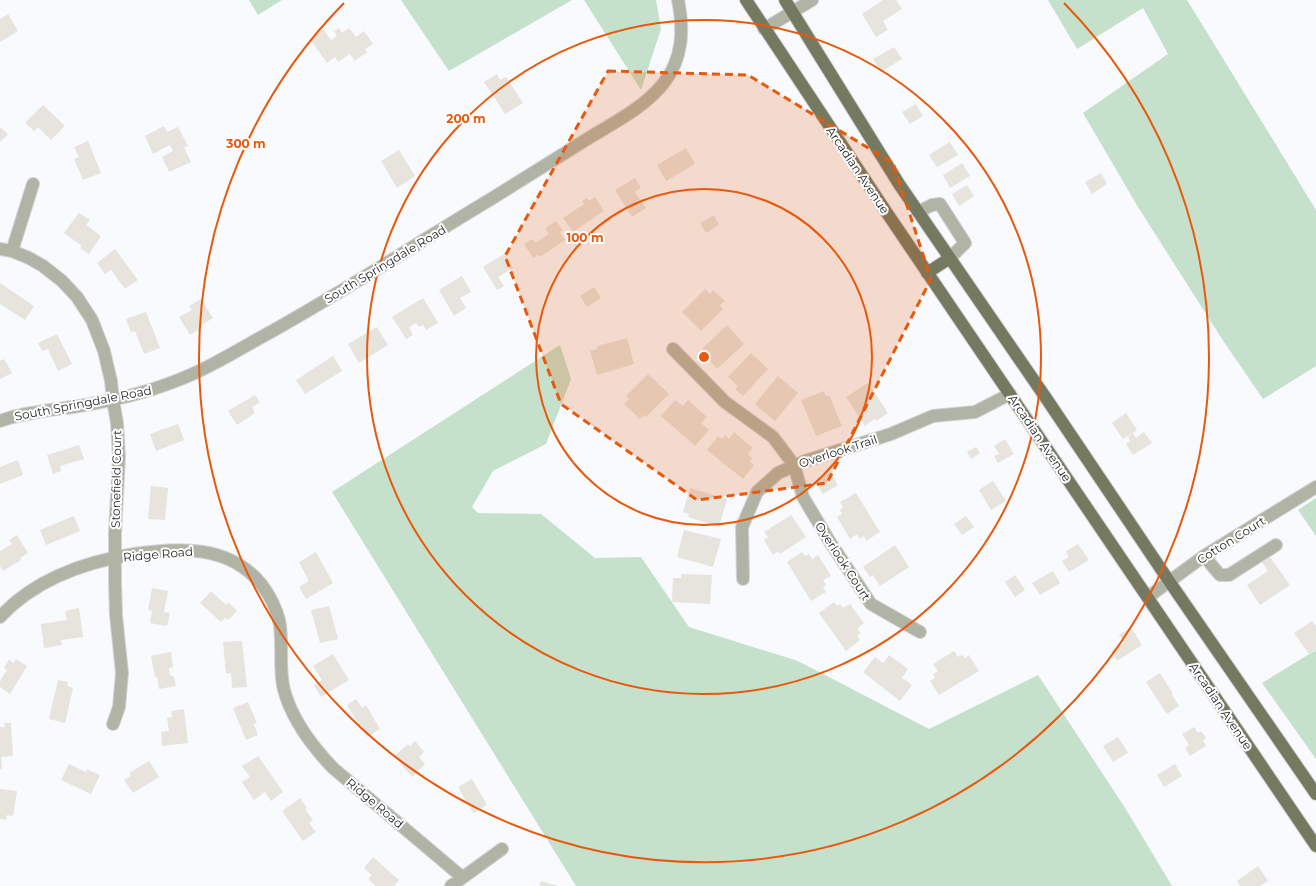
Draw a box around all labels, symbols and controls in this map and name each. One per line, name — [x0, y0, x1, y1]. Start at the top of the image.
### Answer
text: 200 m — [446, 111, 486, 126]
street label: Arcadian Avenue — [823, 123, 893, 217]
text: 300 m — [225, 136, 266, 151]
street label: South Springdale Road — [322, 222, 448, 306]
text: 100 m — [567, 230, 603, 245]
centre of rings — [697, 350, 711, 364]
street label: South Springdale Road — [13, 382, 153, 424]
street label: Arcadian Avenue — [1005, 391, 1075, 485]
street label: Stonefield Court — [108, 430, 124, 528]
street label: Overlook Trail — [797, 431, 879, 471]
street label: Cotton Court — [1194, 513, 1268, 567]
street label: Overlook Court — [812, 519, 874, 603]
street label: Ridge Road — [122, 543, 194, 565]
street label: Arcadian Avenue — [1186, 659, 1256, 753]
street label: Ridge Road — [343, 775, 407, 831]

